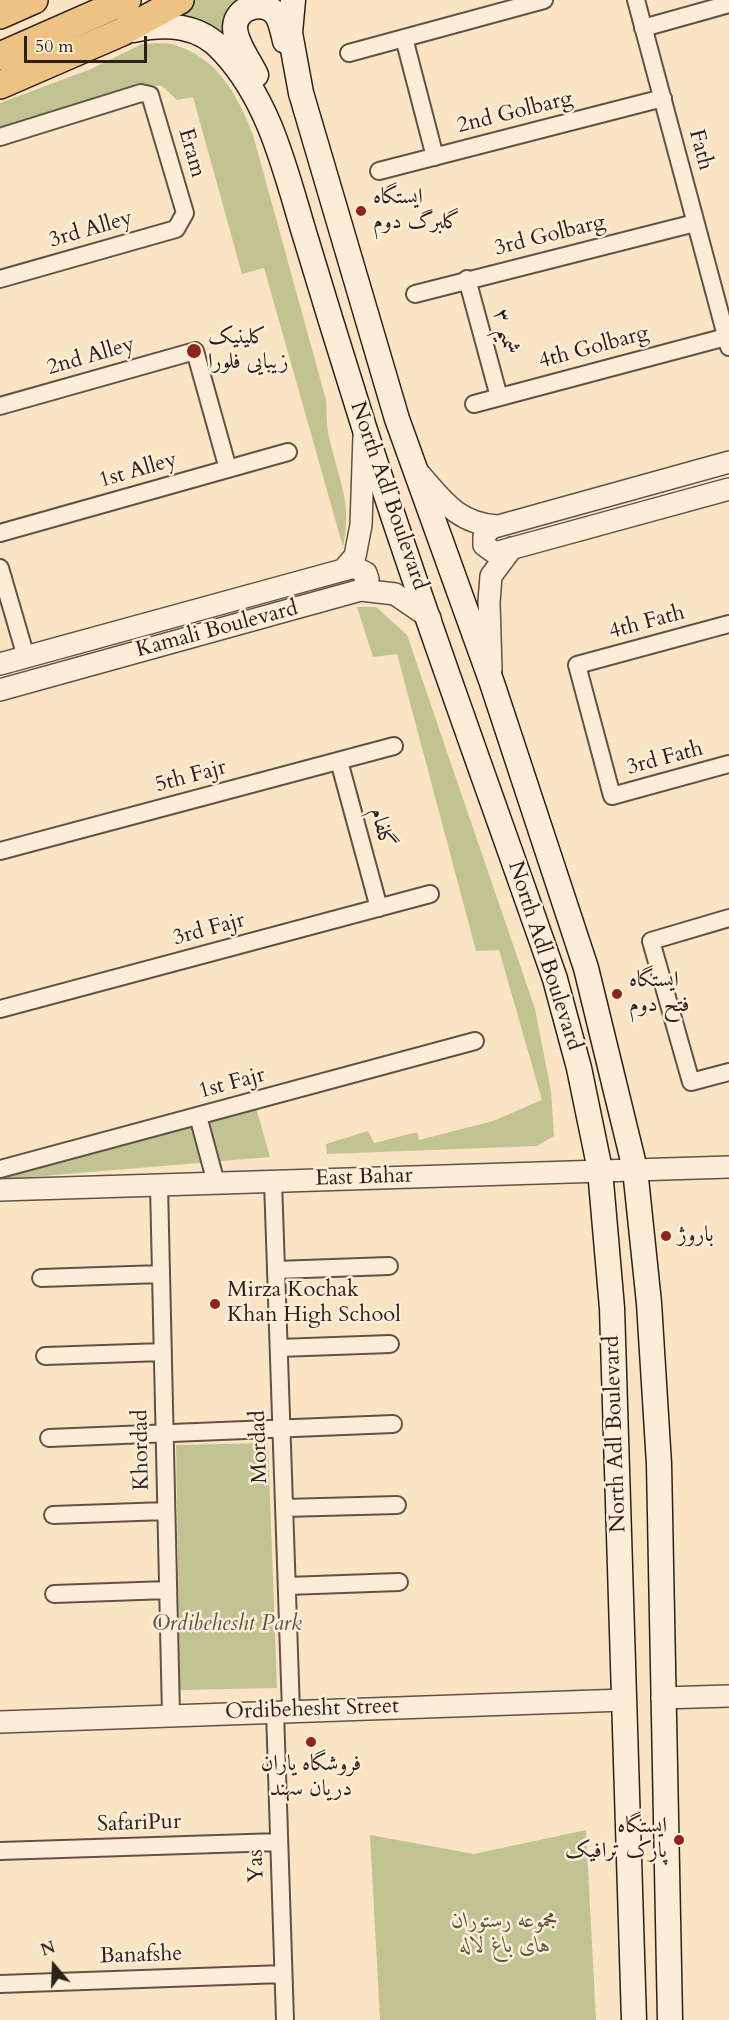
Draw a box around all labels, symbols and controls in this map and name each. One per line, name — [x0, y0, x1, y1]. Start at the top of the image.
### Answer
scale bar — [27, 24, 150, 62]
text: 50 m — [35, 34, 74, 59]
street label: 2nd Golbarg — [455, 86, 575, 140]
street label: Eram — [171, 125, 211, 181]
street label: Fath — [682, 127, 718, 173]
place label: ایستگاه گلبرگ دوم — [373, 185, 460, 236]
marker: ایستگاه گلبرگ دوم — [354, 204, 368, 218]
street label: 3rd Alley — [46, 206, 136, 254]
street label: 3rd Golbarg — [492, 209, 608, 263]
street label: شمیم ۳ — [486, 306, 524, 358]
street label: 4th Golbarg — [536, 321, 652, 375]
place label: کلینیک زیبایی فلورا — [208, 325, 289, 376]
street label: 2nd Alley — [44, 332, 138, 382]
marker: کلینیک زیبایی فلورا — [185, 342, 203, 360]
street label: North Adl Boulevard — [343, 398, 433, 594]
street label: 1st Alley — [96, 447, 180, 495]
street label: Kamali Boulevard — [133, 596, 301, 664]
street label: 4th Fath — [606, 600, 688, 646]
street label: 3rd Fath — [624, 736, 706, 782]
street label: 5th Fajr — [153, 755, 229, 799]
street label: گلفام — [363, 805, 399, 851]
street label: North Adl Boulevard — [501, 858, 587, 1054]
street label: 3rd Fajr — [170, 908, 248, 952]
place label: ایستگاه فتح دوم — [629, 968, 689, 1020]
marker: ایستگاه فتح دوم — [610, 987, 624, 1001]
street label: 1st Fajr — [196, 1062, 268, 1106]
street label: East Bahar — [315, 1163, 413, 1193]
place label: باروژ — [678, 1223, 714, 1249]
marker: باروژ — [659, 1229, 673, 1243]
place label: Mirza Kochak Khan High School — [227, 1278, 401, 1330]
marker: Mirza Kochak Khan High School — [208, 1297, 222, 1311]
street label: North Adl Boulevard — [599, 1335, 633, 1533]
street label: Khordad — [128, 1409, 156, 1491]
street label: Mordad — [246, 1410, 274, 1484]
park label: Ordibehesht Park — [152, 1612, 302, 1638]
street label: Ordibehesht Street — [225, 1694, 399, 1726]
marker: فروشگاه یاران دریان سهند — [304, 1735, 318, 1749]
place label: فروشگاه یاران دریان سهند — [261, 1752, 361, 1804]
street label: SafariPur — [97, 1809, 181, 1839]
place label: ایستگاه پارک ترافیک — [565, 1814, 667, 1866]
marker: ایستگاه پارک ترافیک — [672, 1833, 686, 1847]
street label: Yas — [243, 1849, 271, 1883]
park label: مجموعه رستوران های باغ لاله — [451, 1909, 559, 1960]
north arrow — [24, 1936, 84, 1996]
text: N — [38, 1936, 58, 1962]
street label: Banafshe — [99, 1941, 183, 1971]

